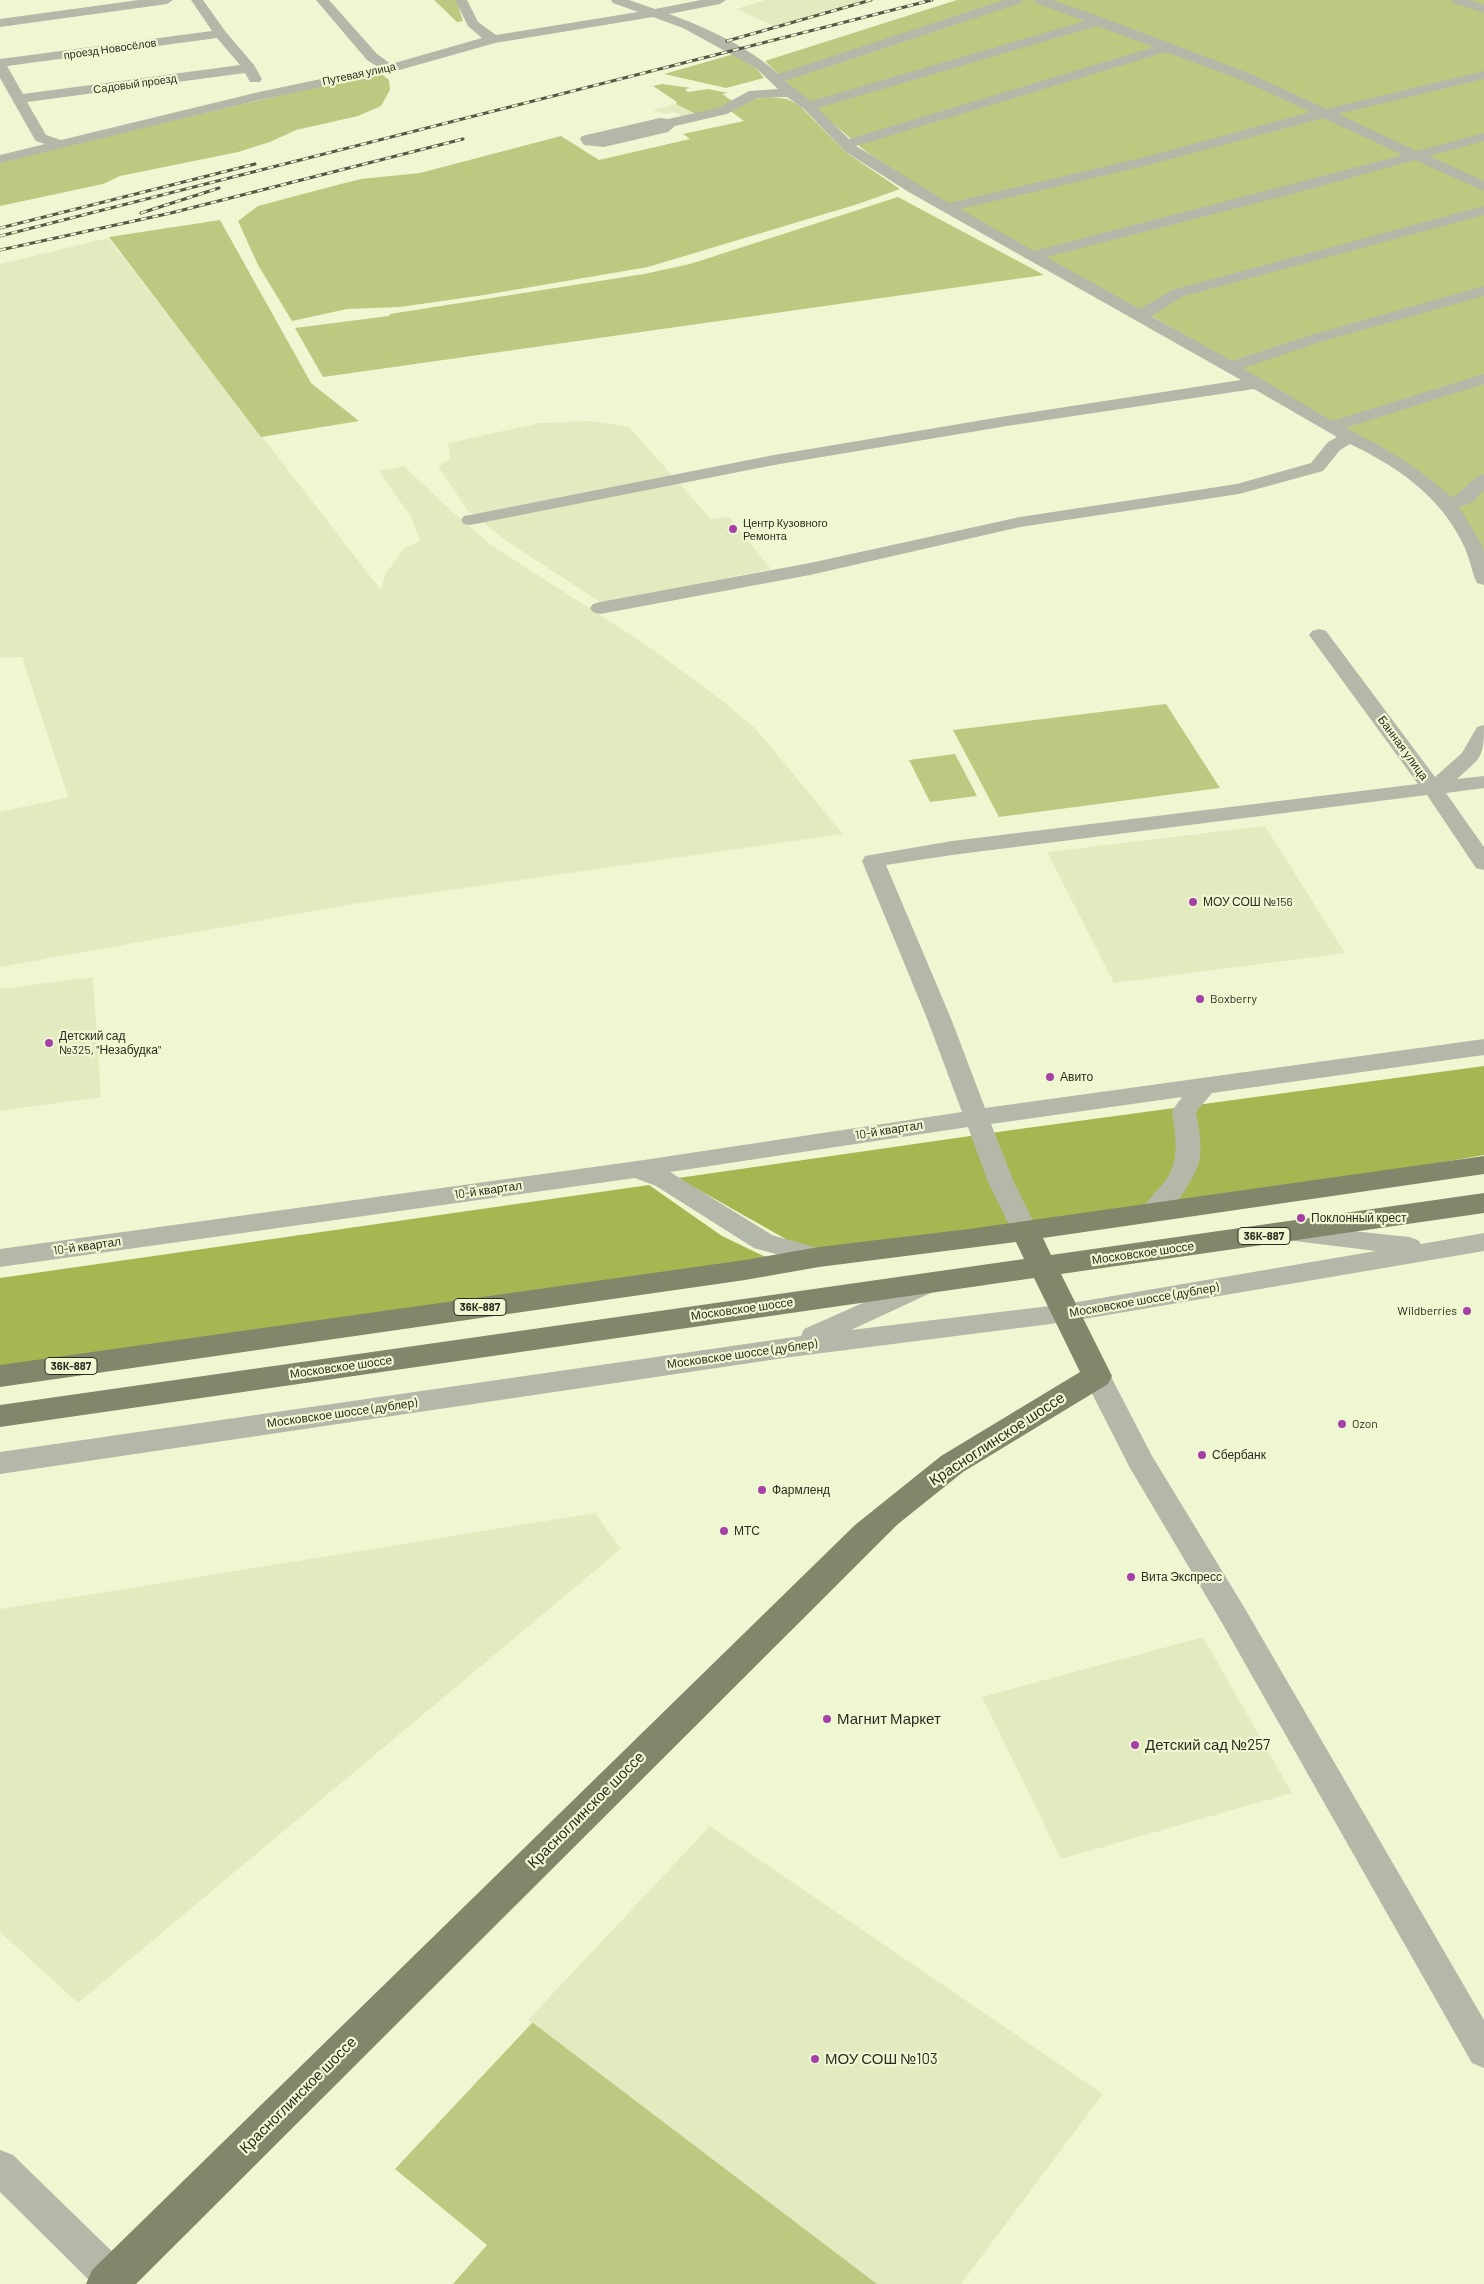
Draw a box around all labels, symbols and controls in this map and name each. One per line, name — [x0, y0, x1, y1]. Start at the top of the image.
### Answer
street label: проезд Новосёлов — [63, 36, 157, 62]
street label: Путевая улица — [321, 60, 397, 88]
street label: Садовый проезд — [92, 72, 178, 96]
place label: Центр Кузовного Ремонта — [743, 516, 828, 542]
marker: Центр Кузовного Ремонта — [727, 523, 739, 535]
street label: Банная улица — [1375, 713, 1431, 783]
place label: МОУ СОШ №156 — [1203, 895, 1293, 909]
marker: МОУ СОШ №156 — [1187, 896, 1199, 908]
place label: Boxberry — [1210, 992, 1257, 1006]
marker: Boxberry — [1194, 993, 1206, 1005]
place label: Детский сад №325, "Незабудка" — [59, 1029, 161, 1057]
marker: Детский сад №325, "Незабудка" — [43, 1037, 55, 1049]
place label: Авито — [1060, 1070, 1093, 1084]
marker: Авито — [1044, 1071, 1056, 1083]
street label: 10-й квартал — [854, 1118, 924, 1142]
street label: 10-й квартал — [453, 1178, 523, 1202]
place label: Поклонный крест — [1311, 1211, 1407, 1225]
marker: Поклонный крест — [1295, 1212, 1307, 1224]
road number: 36К-887 — [1238, 1228, 1290, 1244]
street label: 10-й квартал — [52, 1234, 122, 1258]
street label: Московское шоссе — [1091, 1239, 1195, 1267]
street label: Московское шоссе (дублер) — [1068, 1280, 1220, 1320]
street label: Московское шоссе — [690, 1295, 794, 1323]
road number: 36К-887 — [454, 1298, 506, 1315]
place label: Wildberries — [1397, 1304, 1457, 1318]
marker: Wildberries — [1461, 1305, 1473, 1317]
street label: Московское шоссе (дублер) — [666, 1336, 818, 1372]
street label: Московское шоссе — [289, 1353, 393, 1381]
road number: 36К-887 — [45, 1358, 97, 1374]
street label: Красноглинское шоссе — [926, 1388, 1068, 1490]
street label: Московское шоссе (дублер) — [266, 1395, 418, 1431]
place label: Ozon — [1352, 1417, 1378, 1431]
marker: Ozon — [1336, 1418, 1348, 1430]
place label: Сбербанк — [1212, 1448, 1266, 1462]
marker: Сбербанк — [1196, 1449, 1208, 1461]
place label: Фармленд — [772, 1483, 830, 1497]
marker: Фармленд — [756, 1484, 768, 1496]
place label: МТС — [734, 1524, 760, 1538]
marker: МТС — [718, 1525, 730, 1537]
place label: Вита Экспресс — [1141, 1570, 1222, 1584]
marker: Вита Экспресс — [1125, 1571, 1137, 1583]
place label: Магнит Маркет — [837, 1710, 941, 1728]
marker: Магнит Маркет — [821, 1713, 833, 1725]
place label: Детский сад №257 — [1145, 1736, 1270, 1754]
marker: Детский сад №257 — [1129, 1739, 1141, 1751]
street label: Красноглинское шоссе — [524, 1748, 648, 1872]
street label: Красноглинское шоссе — [236, 2033, 360, 2157]
place label: МОУ СОШ №103 — [825, 2050, 938, 2068]
marker: МОУ СОШ №103 — [809, 2053, 821, 2065]

